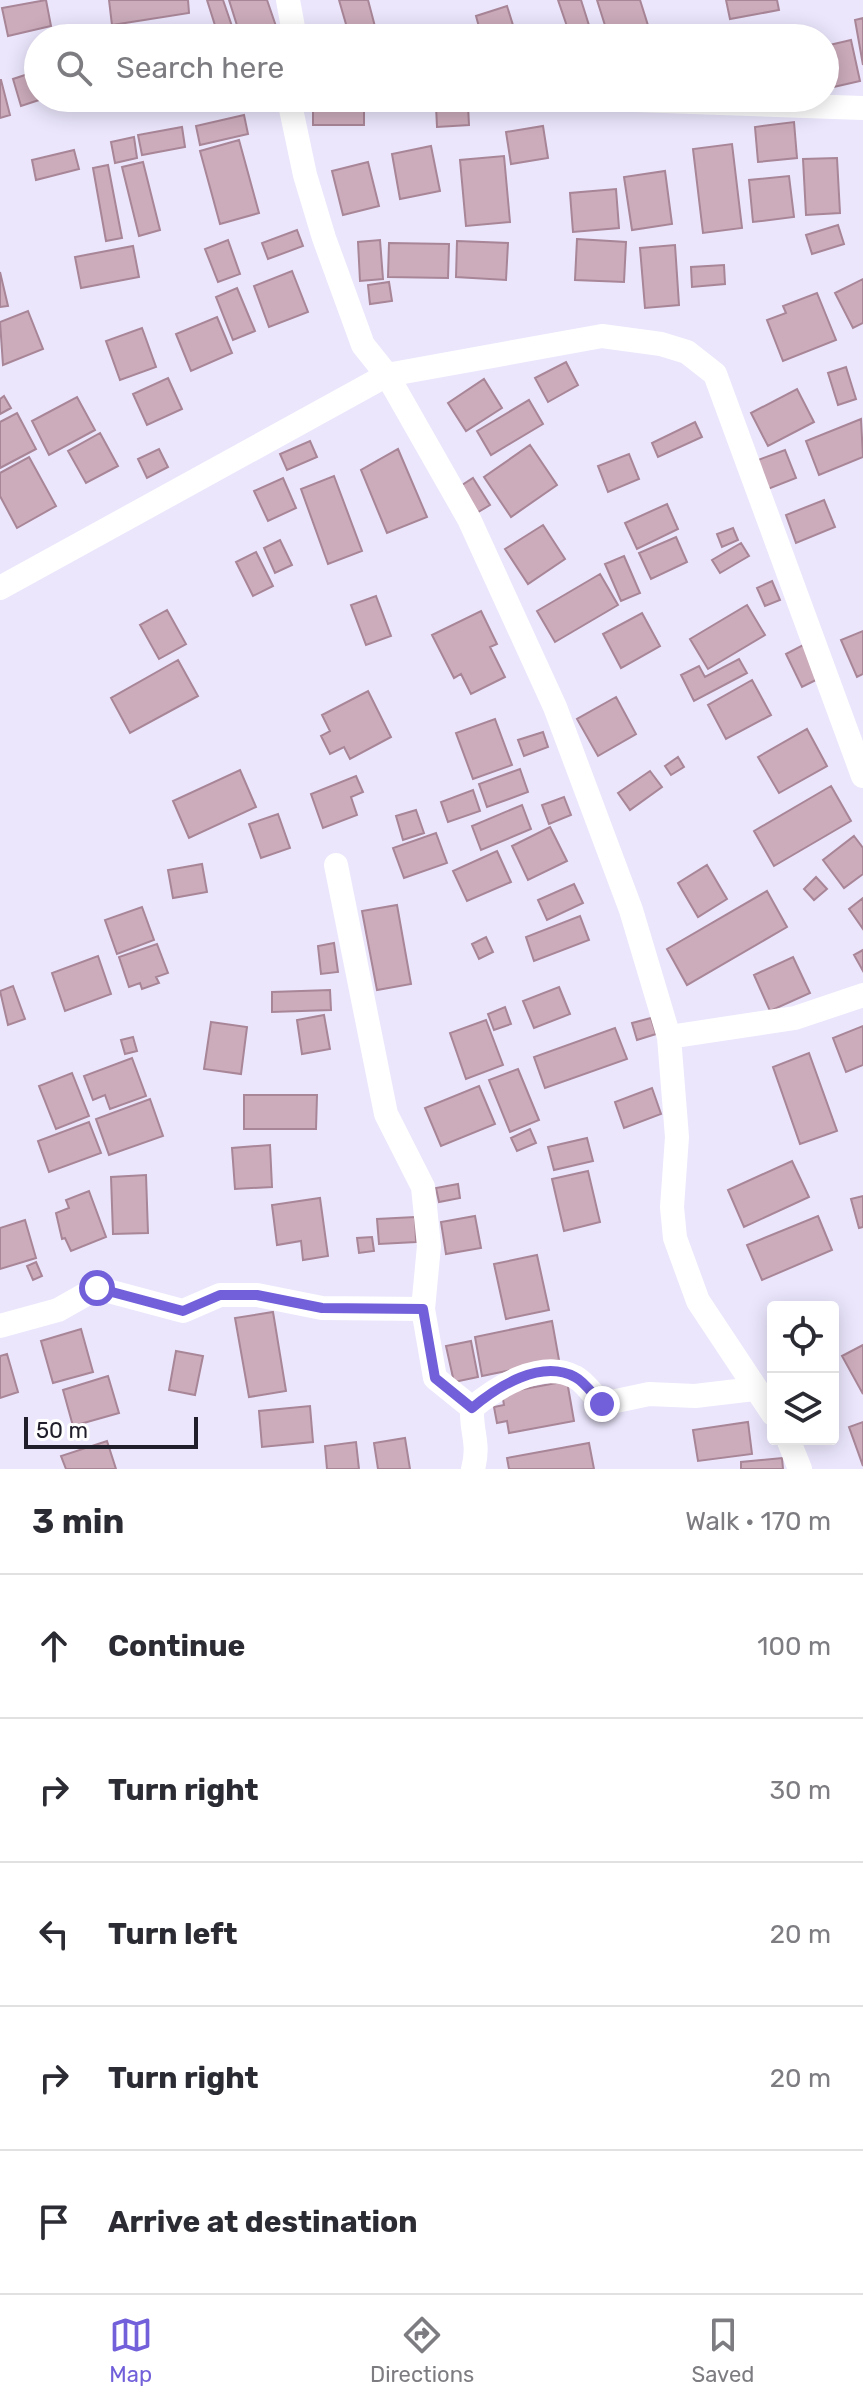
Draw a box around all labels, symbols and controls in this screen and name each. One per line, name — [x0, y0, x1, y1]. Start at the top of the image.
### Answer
search box — [24, 24, 839, 112]
icon: search — [52, 46, 96, 90]
text: Search here — [116, 50, 284, 86]
route start — [79, 1270, 115, 1306]
map controls — [767, 1301, 839, 1445]
button: locate — [767, 1301, 839, 1373]
button: layers — [767, 1373, 839, 1445]
route end — [584, 1386, 620, 1422]
scale bar — [24, 1413, 198, 1449]
text: 50 m — [36, 1417, 88, 1444]
text: 3 min — [32, 1501, 124, 1542]
text: Walk · 170 m — [685, 1506, 831, 1537]
icon: ahead — [32, 1624, 76, 1668]
text: Continue — [108, 1628, 245, 1664]
text: 100 m — [757, 1631, 831, 1662]
icon: right — [32, 1768, 76, 1812]
text: Turn right — [108, 1772, 259, 1808]
text: 30 m — [769, 1775, 831, 1806]
icon: left — [32, 1912, 76, 1956]
text: Turn left — [108, 1916, 238, 1952]
text: 20 m — [770, 1919, 831, 1950]
icon: right — [32, 2056, 76, 2100]
text: Turn right — [108, 2060, 259, 2096]
text: 20 m — [770, 2063, 831, 2094]
icon: arrive — [32, 2200, 76, 2244]
text: Arrive at destination — [108, 2204, 418, 2240]
tab: Map — [109, 2313, 153, 2388]
tab: Directions — [370, 2313, 474, 2388]
tab: Saved — [692, 2313, 754, 2388]

